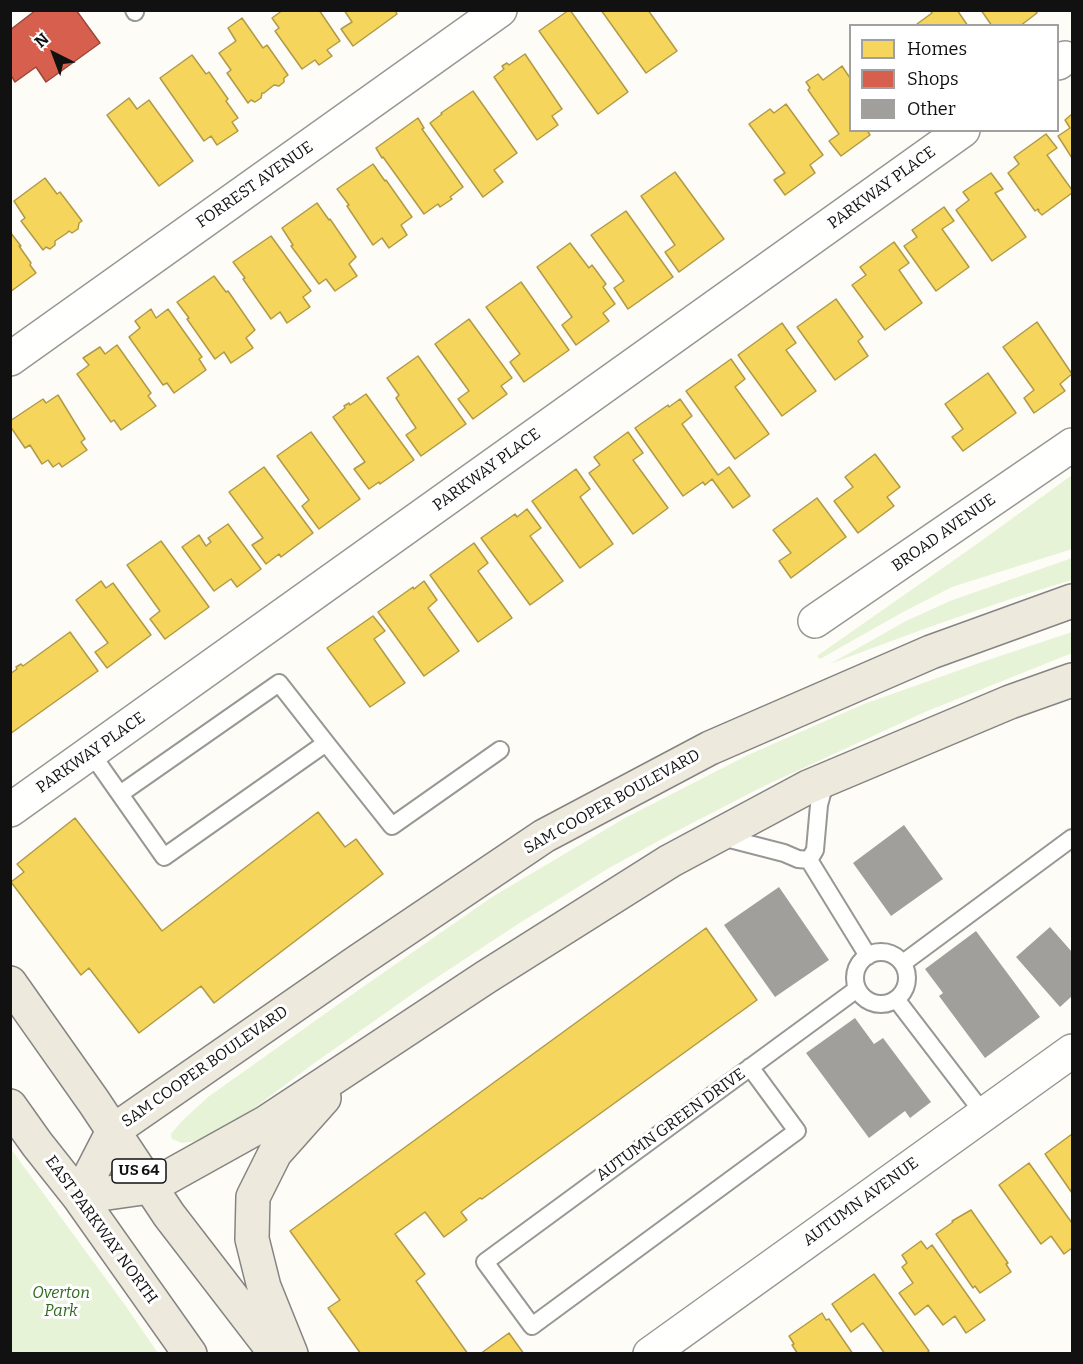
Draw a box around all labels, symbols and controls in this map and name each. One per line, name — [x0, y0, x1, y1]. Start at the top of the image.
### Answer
north arrow — [24, 24, 84, 84]
legend — [849, 24, 1059, 132]
text: N — [31, 29, 53, 51]
text: Homes — [907, 38, 967, 60]
text: Shops — [907, 68, 959, 90]
text: Other — [907, 98, 956, 120]
street label: FORREST AVENUE — [193, 138, 317, 232]
street label: PARKWAY PLACE — [824, 143, 940, 233]
street label: PARKWAY PLACE — [429, 425, 545, 515]
street label: BROAD AVENUE — [889, 490, 999, 576]
street label: PARKWAY PLACE — [33, 708, 149, 798]
street label: SAM COOPER BOULEVARD — [521, 746, 703, 858]
street label: SAM COOPER BOULEVARD — [118, 1002, 292, 1132]
street label: AUTUMN GREEN DRIVE — [593, 1064, 749, 1186]
street label: EAST PARKWAY NORTH — [41, 1152, 161, 1308]
street label: AUTUMN AVENUE — [799, 1154, 923, 1250]
road number: US 64 — [112, 1159, 166, 1183]
park label: Overton Park — [32, 1284, 90, 1322]

